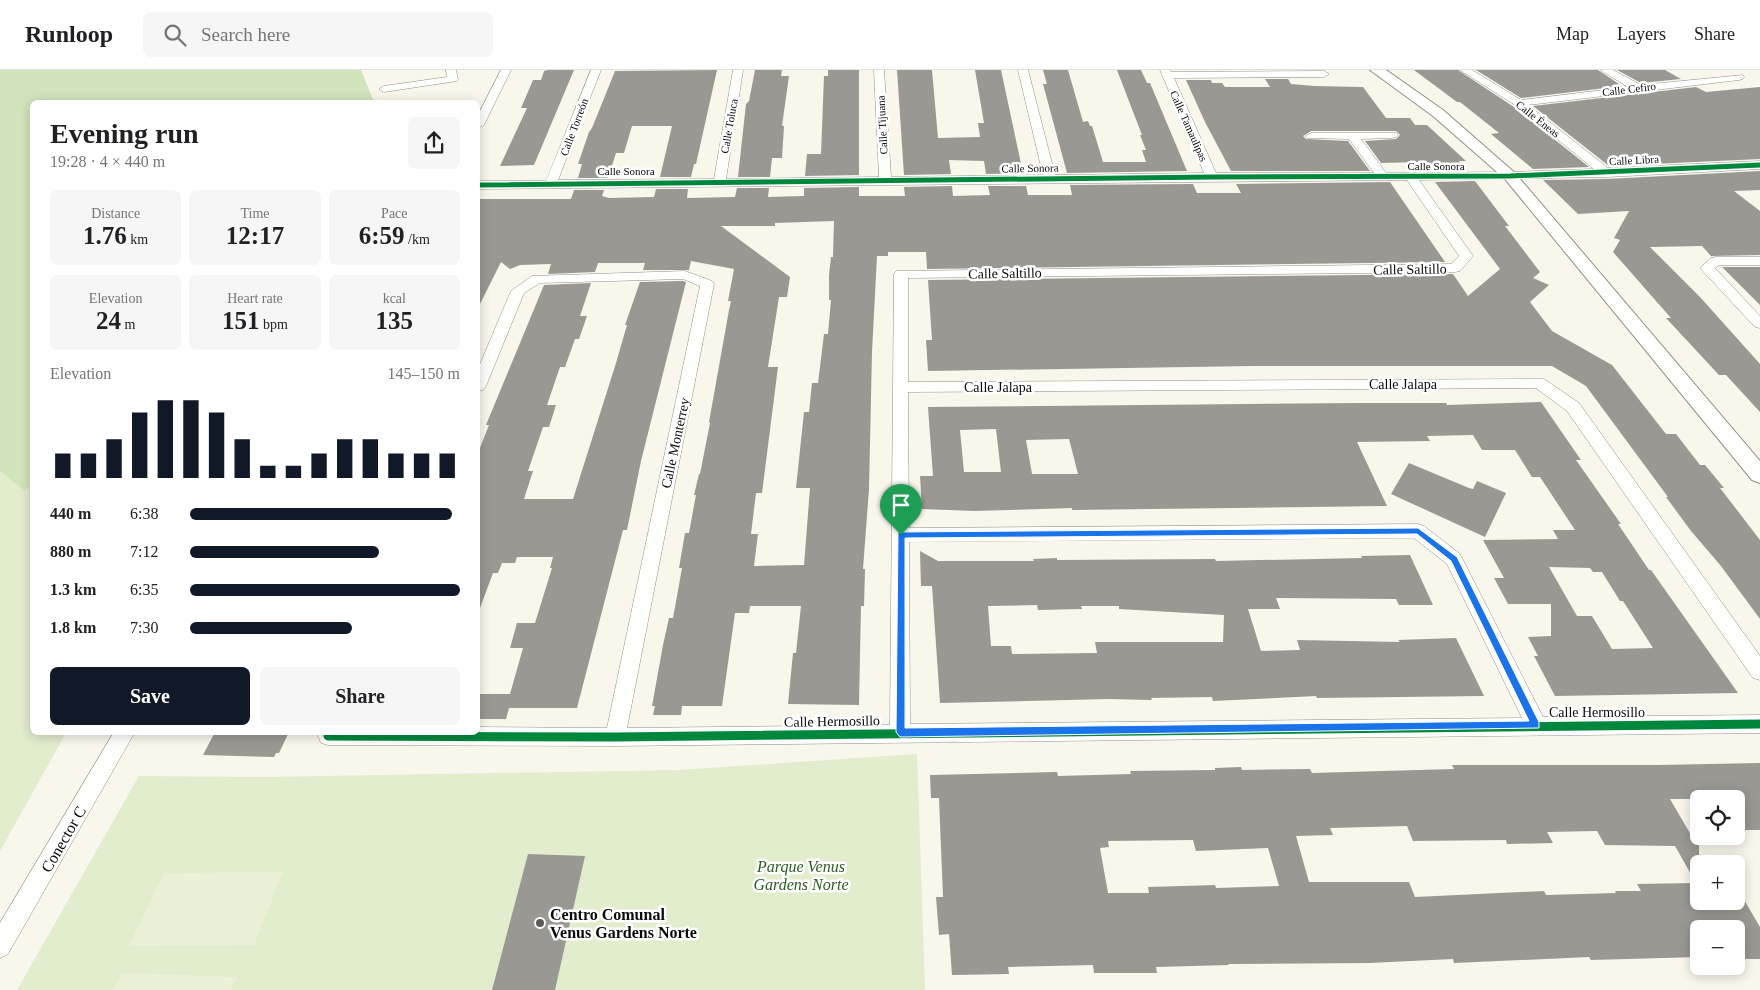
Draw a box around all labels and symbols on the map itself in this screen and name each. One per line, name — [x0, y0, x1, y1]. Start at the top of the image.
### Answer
street label: Calle Cefiro — [1601, 80, 1657, 98]
street label: Calle Tamaulipas — [1168, 89, 1210, 163]
street label: Calle Tijuana — [874, 95, 890, 155]
street label: Calle Torreón — [558, 96, 591, 157]
street label: Calle Toluca — [718, 98, 740, 154]
street label: Calle Éneas — [1514, 98, 1562, 140]
street label: Calle Libra — [1609, 153, 1659, 167]
street label: Calle Sonora — [1407, 160, 1465, 172]
street label: Calle Sonora — [1001, 162, 1059, 174]
street label: Calle Sonora — [597, 165, 655, 177]
street label: Calle Saltillo — [1373, 261, 1447, 278]
street label: Calle Saltillo — [968, 265, 1042, 282]
street label: Calle Jalapa — [1369, 377, 1438, 392]
street label: Calle Jalapa — [964, 380, 1033, 395]
street label: Calle Monterrey — [659, 396, 692, 490]
pin — [880, 484, 922, 535]
street label: Calle Hermosillo — [1549, 705, 1645, 720]
street label: Calle Hermosillo — [784, 713, 880, 730]
street label: Conector C — [38, 803, 89, 875]
park label: Parque Venus Gardens Norte — [754, 858, 848, 893]
place label: Centro Comunal Venus Gardens Norte — [550, 906, 697, 941]
marker: Centro Comunal Venus Gardens Norte — [534, 917, 546, 929]

